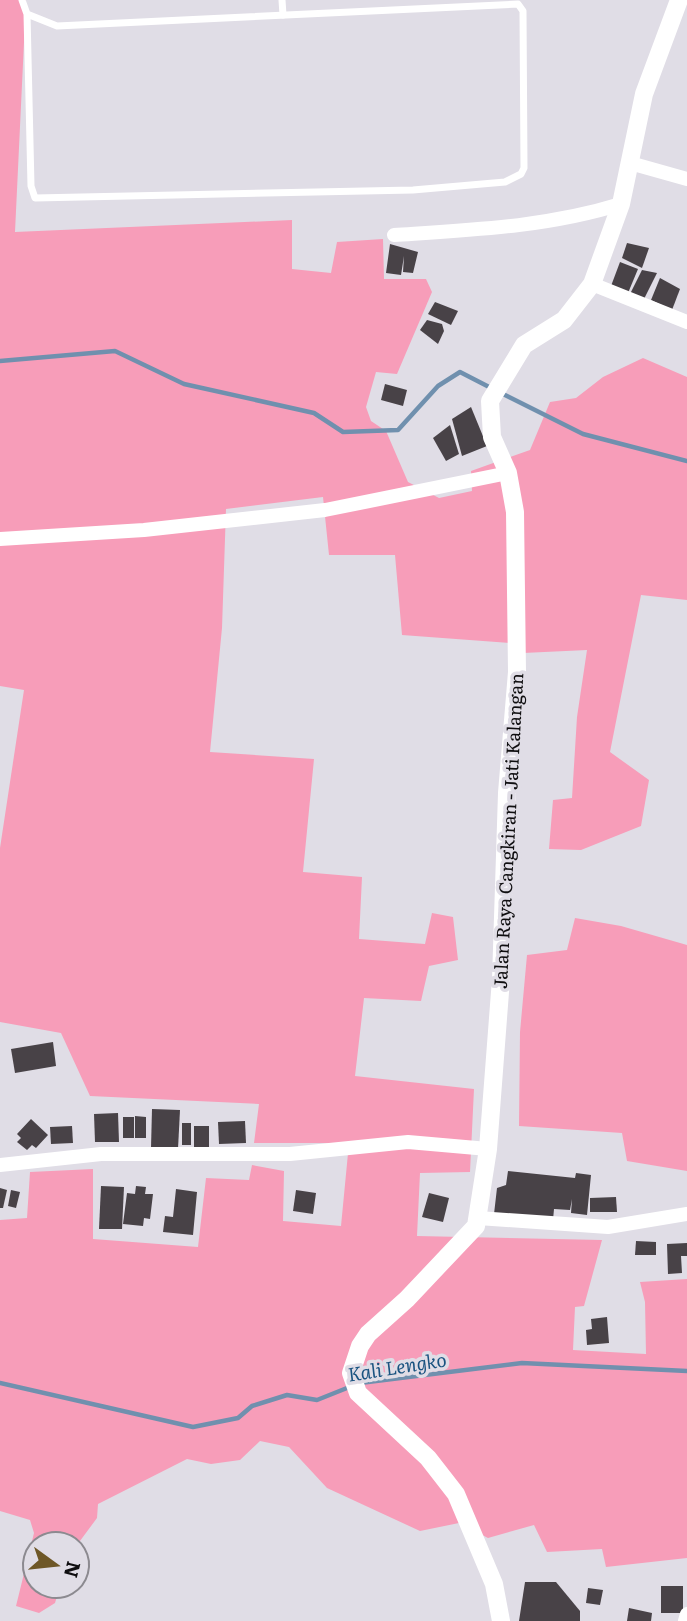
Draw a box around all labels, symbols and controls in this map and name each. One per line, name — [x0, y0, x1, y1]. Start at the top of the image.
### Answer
street label: Jalan Raya Cangkiran - Jati Kalangan — [486, 672, 529, 990]
water label: Kali Lengko — [345, 1344, 448, 1388]
north arrow — [21, 1530, 91, 1600]
text: N — [58, 1558, 89, 1581]

